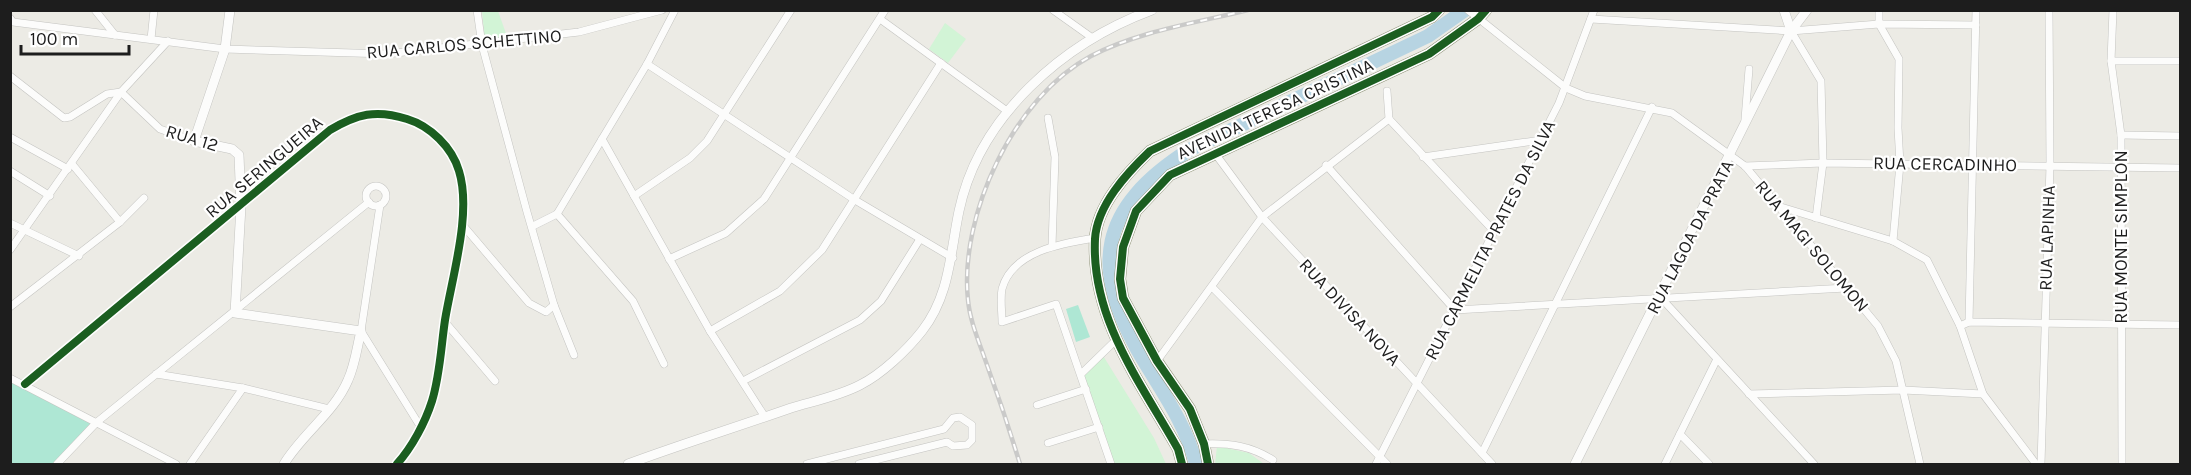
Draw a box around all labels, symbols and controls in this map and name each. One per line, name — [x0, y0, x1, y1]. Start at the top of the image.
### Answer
scale bar — [21, 18, 129, 56]
street label: RUA CARLOS SCHETTINO — [365, 24, 563, 64]
text: 100 m — [30, 28, 78, 50]
street label: AVENIDA TERESA CRISTINA — [1173, 54, 1377, 164]
street label: RUA SERINGUEIRA — [201, 111, 327, 223]
street label: RUA CARMELITA PRATES DA SILVA — [1420, 116, 1560, 364]
street label: RUA 12 — [163, 120, 221, 156]
street label: RUA MONTE SIMPLON — [2110, 150, 2132, 324]
street label: RUA CERCADINHO — [1873, 152, 2017, 176]
street label: RUA LAGOA DA PRATA — [1642, 156, 1738, 318]
street label: RUA MAGI SOLOMON — [1750, 175, 1874, 317]
street label: RUA LAPINHA — [2034, 185, 2060, 291]
street label: RUA DIVISA NOVA — [1295, 254, 1405, 370]

